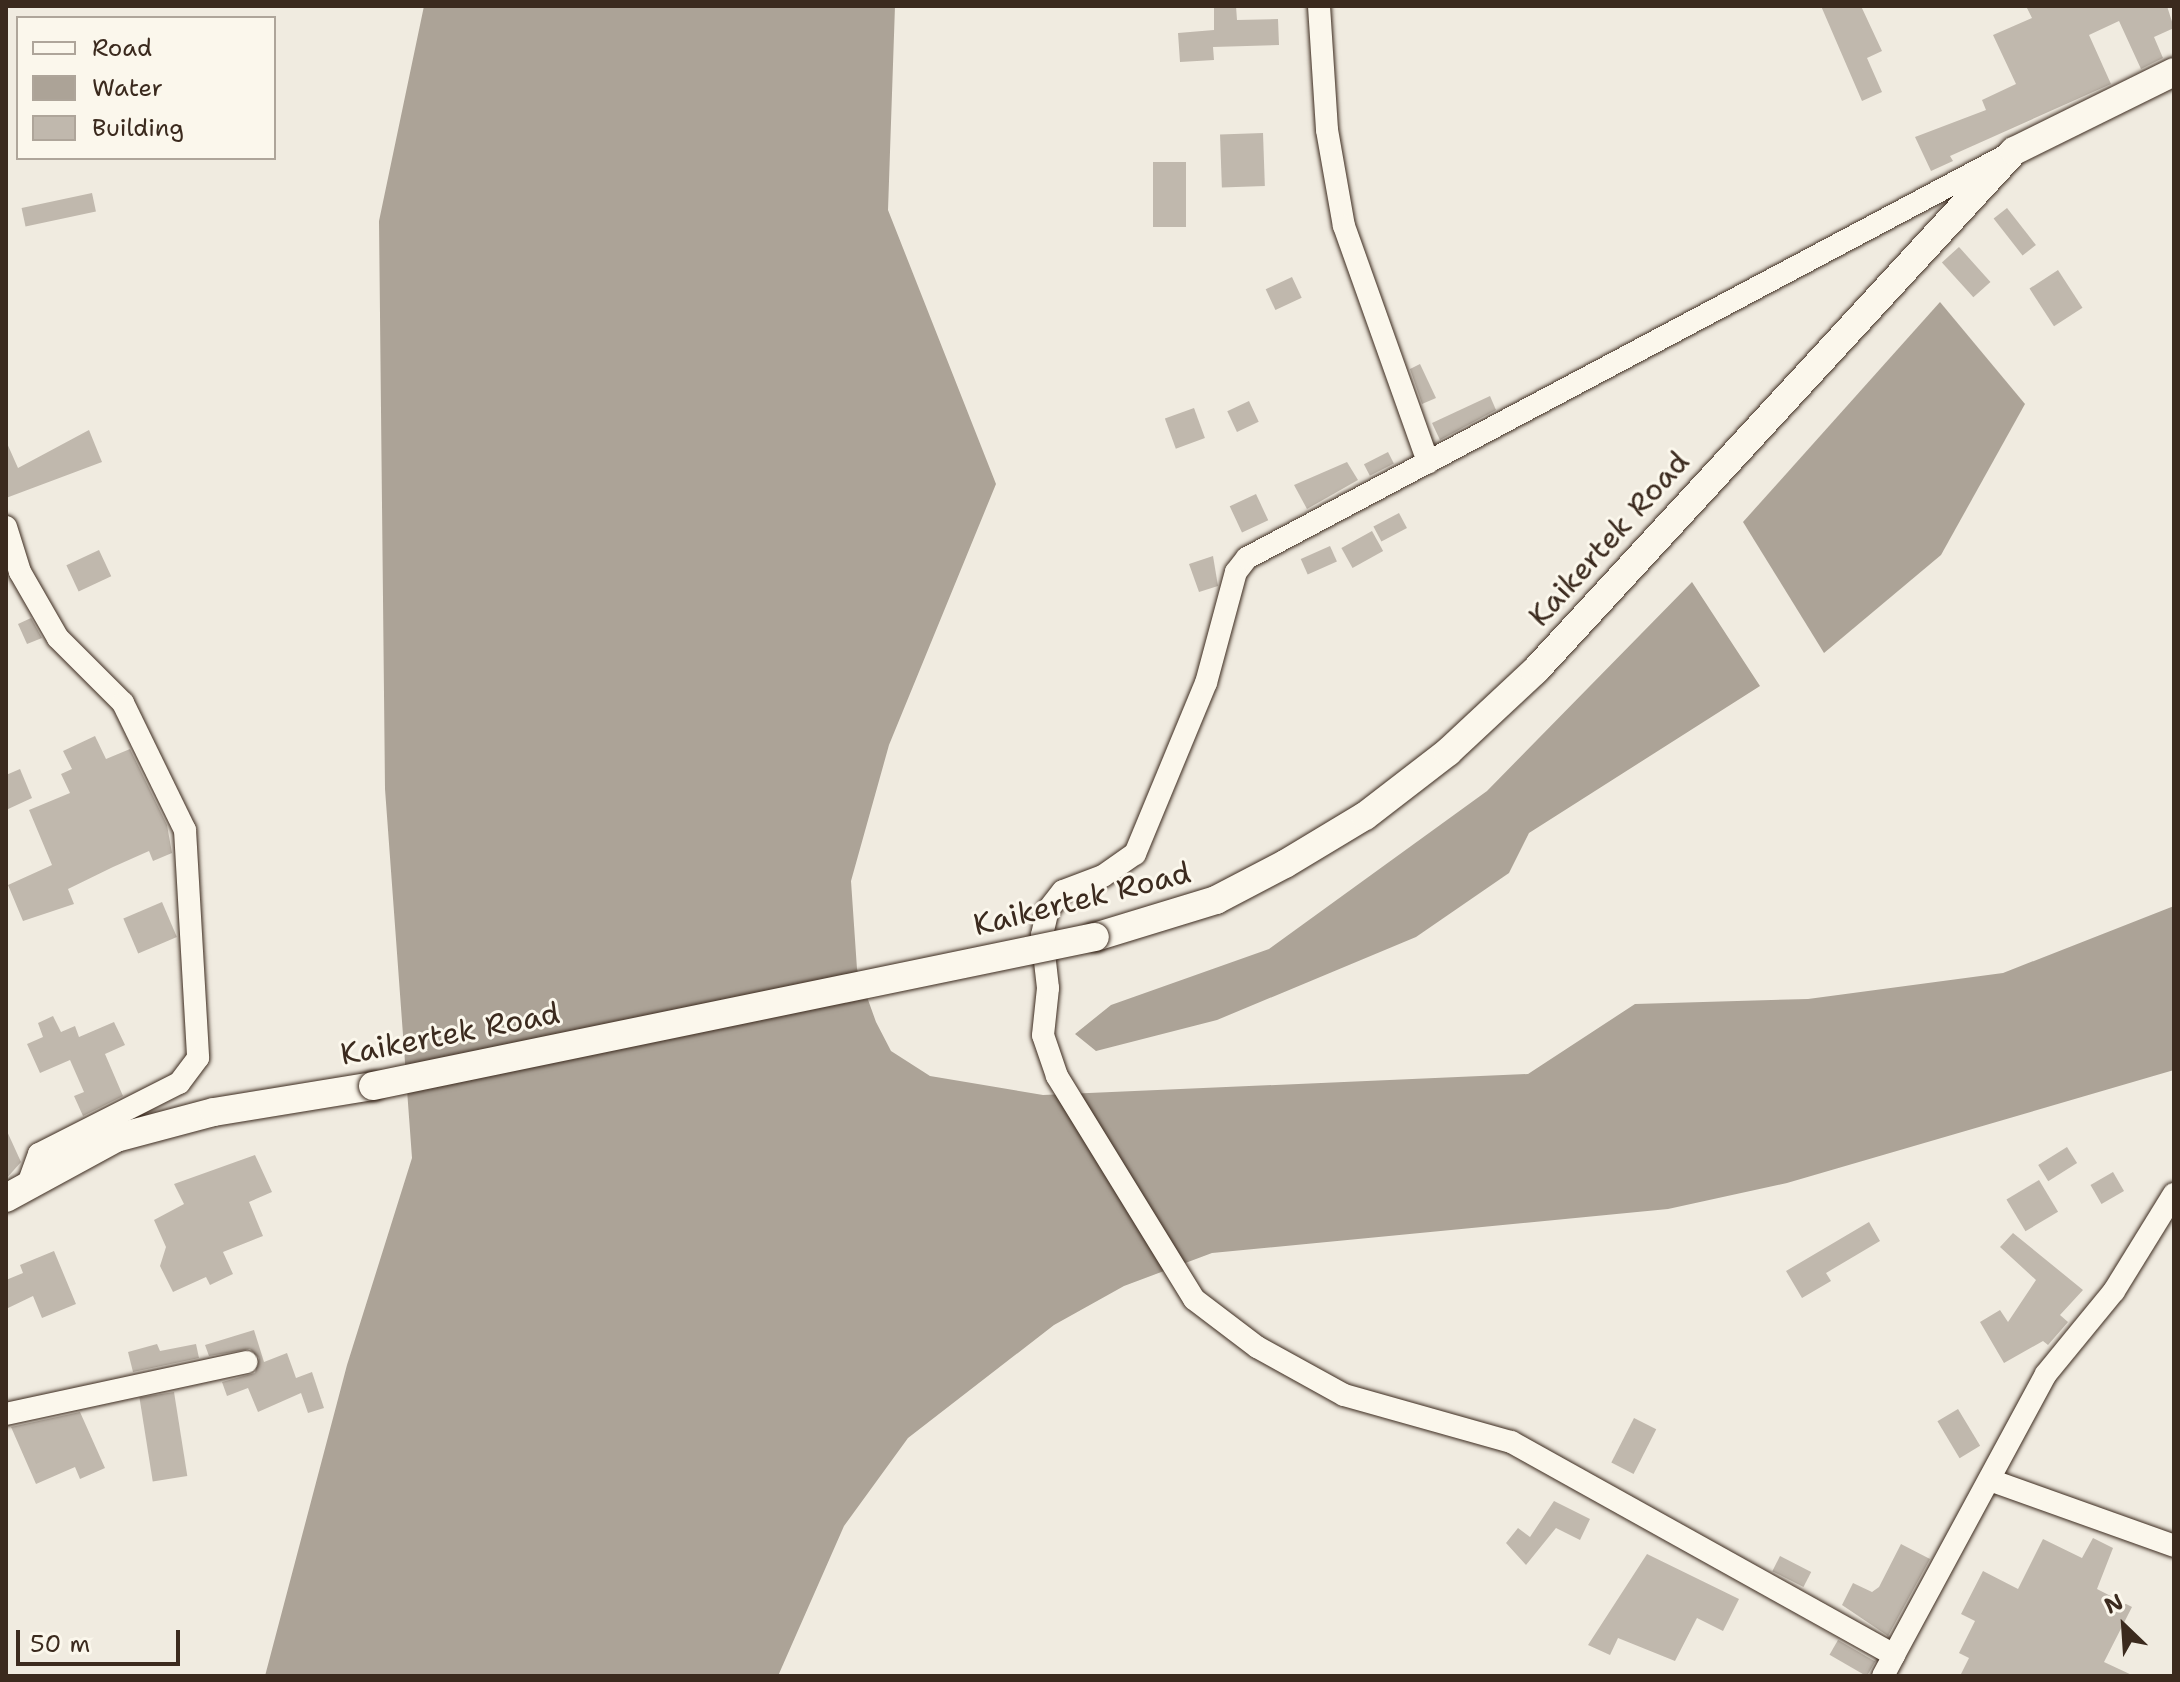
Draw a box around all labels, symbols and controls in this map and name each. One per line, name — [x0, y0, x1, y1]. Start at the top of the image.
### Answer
legend — [16, 16, 276, 160]
text: Road — [92, 32, 152, 64]
text: Water — [92, 72, 163, 104]
text: Building — [92, 112, 184, 144]
street label: Kaikertek Road — [1521, 444, 1697, 634]
street label: Kaikertek Road — [970, 855, 1194, 943]
street label: Kaikertek Road — [337, 995, 563, 1073]
north arrow — [2084, 1586, 2164, 1666]
text: N — [2100, 1587, 2128, 1621]
scale bar — [20, 1614, 184, 1664]
text: 50 m — [30, 1628, 90, 1660]

